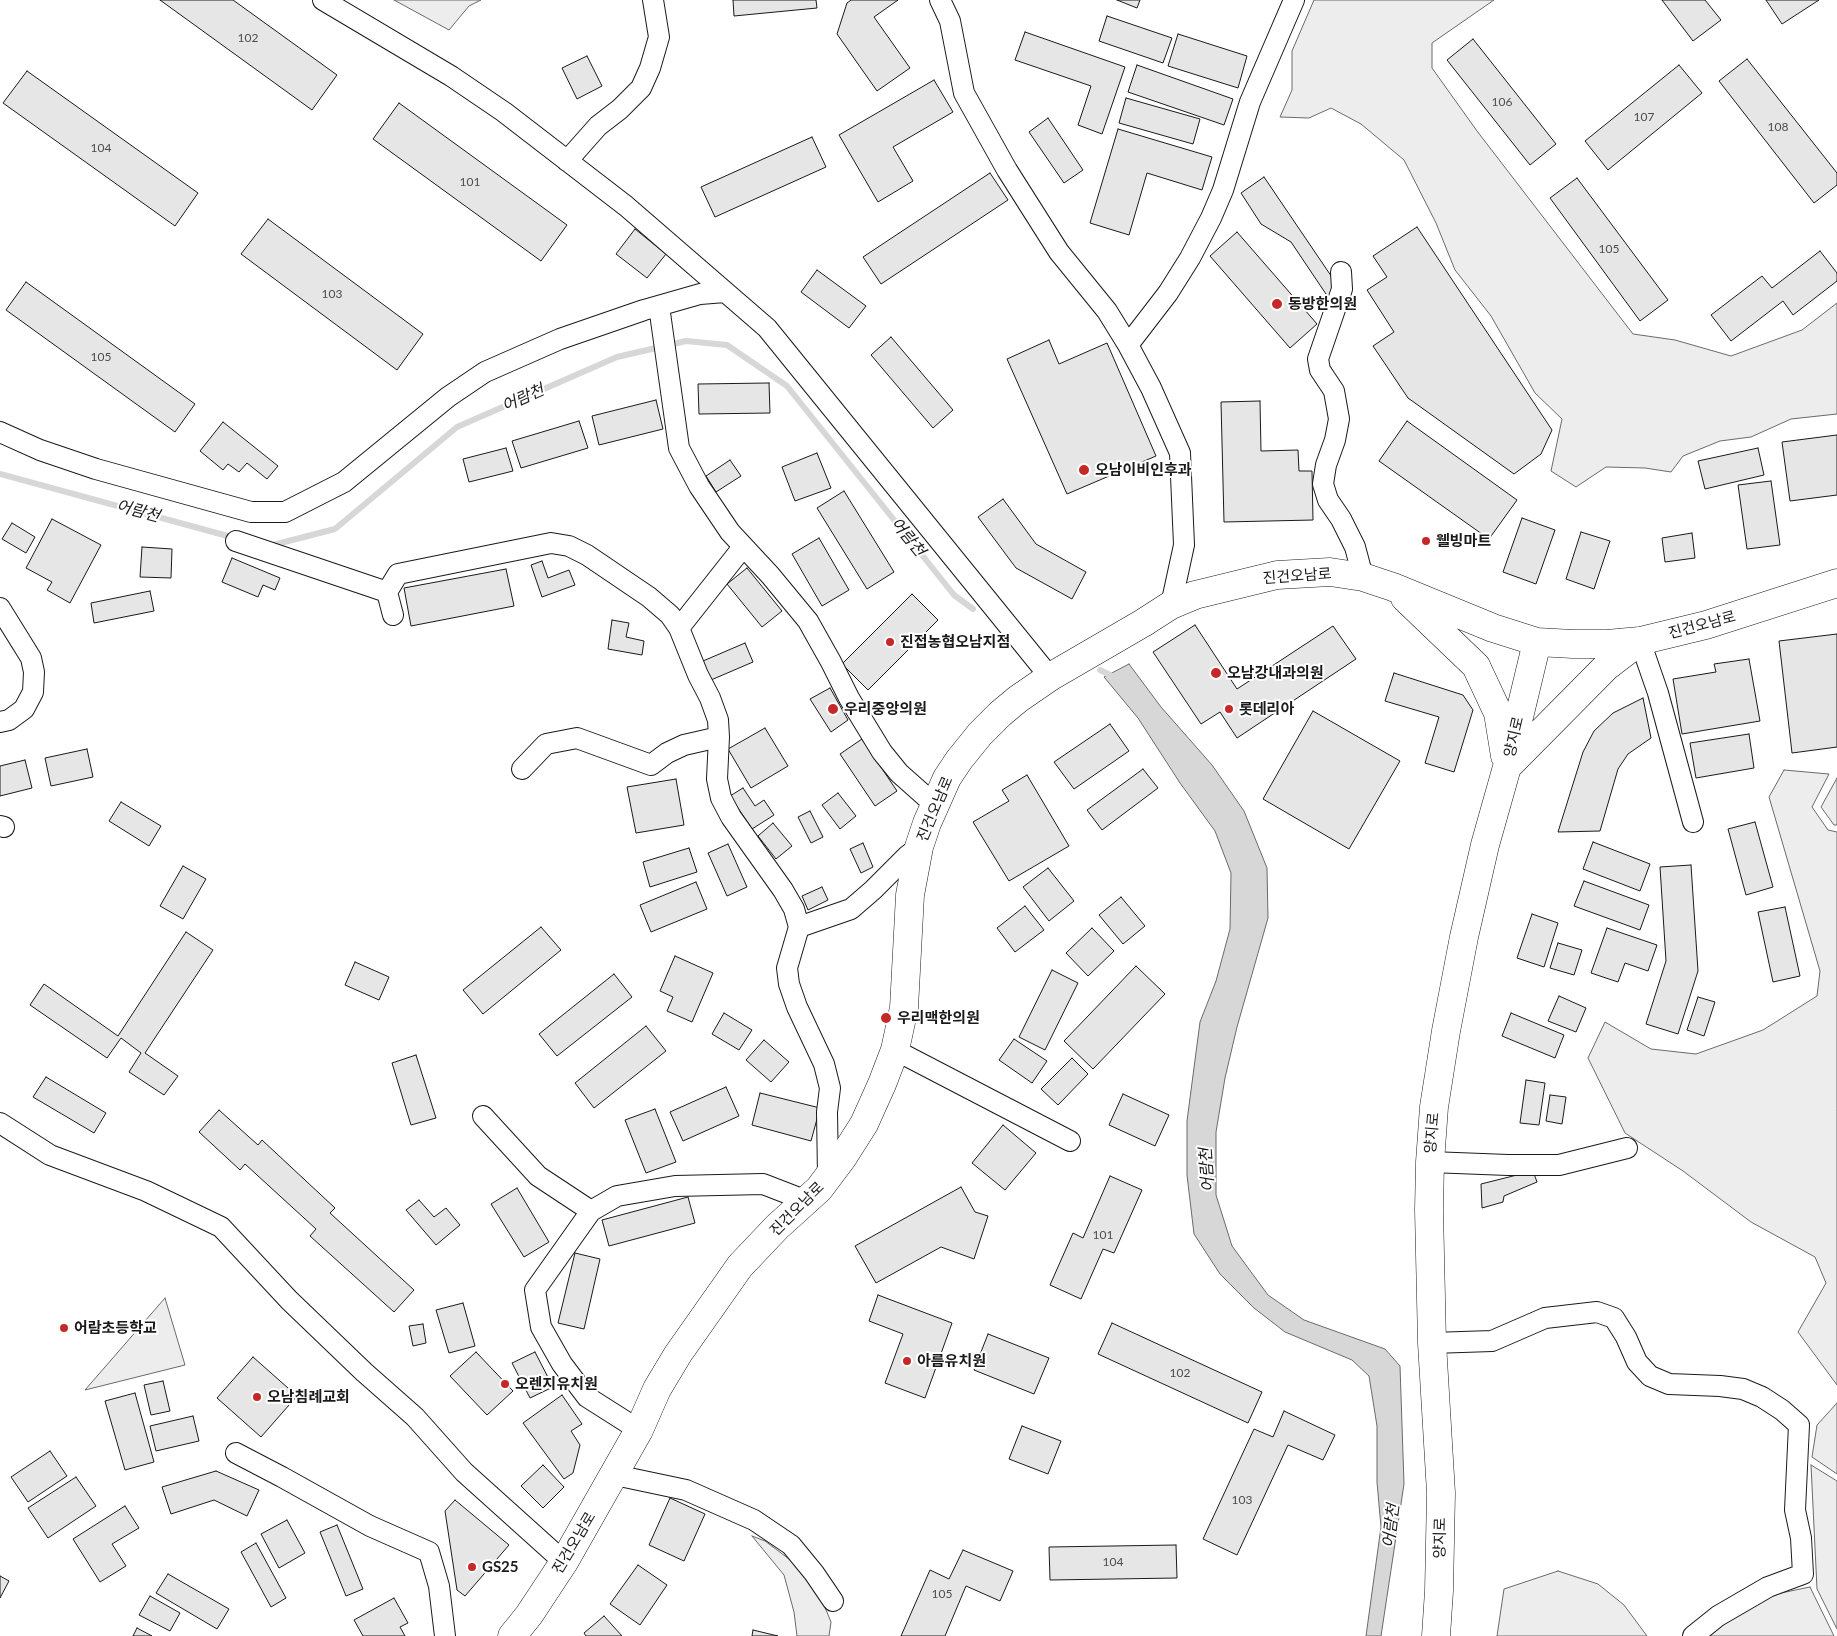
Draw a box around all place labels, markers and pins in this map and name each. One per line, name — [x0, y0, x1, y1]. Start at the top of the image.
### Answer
place label: 동방한의원 — [1288, 295, 1357, 313]
marker: 동방한의원 — [1270, 297, 1284, 311]
place label: 오남이비인후과 — [1095, 461, 1192, 479]
marker: 오남이비인후과 — [1077, 463, 1091, 477]
place label: 웰빙마트 — [1436, 532, 1491, 550]
marker: 웰빙마트 — [1420, 535, 1432, 547]
place label: 진접농협오남지점 — [900, 633, 1010, 651]
marker: 진접농협오남지점 — [884, 636, 896, 648]
place label: 오남강내과의원 — [1227, 664, 1324, 682]
marker: 오남강내과의원 — [1209, 666, 1223, 680]
place label: 우리중앙의원 — [844, 700, 927, 718]
place label: 롯데리아 — [1239, 700, 1294, 718]
marker: 우리중앙의원 — [826, 702, 840, 716]
marker: 롯데리아 — [1223, 703, 1235, 715]
place label: 우리맥한의원 — [897, 1009, 980, 1027]
marker: 우리맥한의원 — [879, 1011, 893, 1025]
place label: 어람초등학교 — [74, 1319, 157, 1337]
marker: 어람초등학교 — [58, 1322, 70, 1334]
place label: 아름유치원 — [917, 1352, 986, 1370]
marker: 아름유치원 — [901, 1355, 913, 1367]
place label: 오렌지유치원 — [515, 1375, 598, 1393]
marker: 오렌지유치원 — [499, 1378, 511, 1390]
place label: 오남침례교회 — [267, 1388, 350, 1406]
marker: 오남침례교회 — [251, 1391, 263, 1403]
place label: GS25 — [482, 1558, 519, 1576]
marker: GS25 — [466, 1561, 478, 1573]

